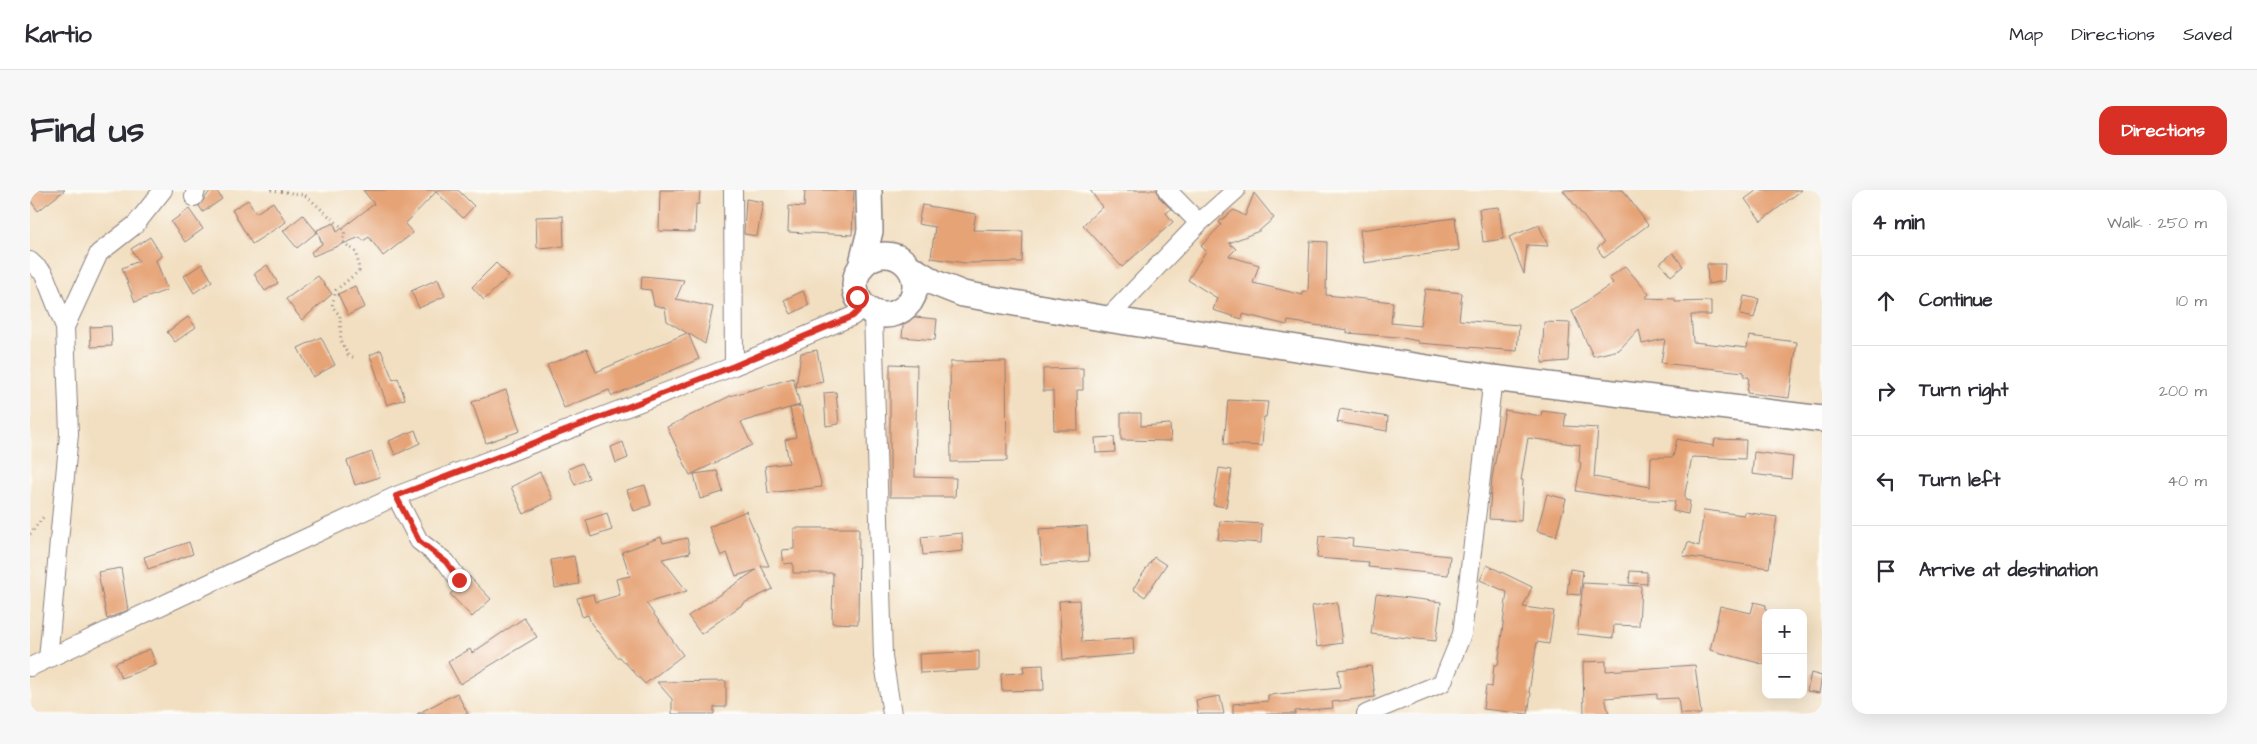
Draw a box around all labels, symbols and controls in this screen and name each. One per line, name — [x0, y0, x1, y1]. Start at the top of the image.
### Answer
text: Kartio — [25, 18, 92, 52]
text: Map — [2009, 22, 2043, 47]
text: Directions — [2071, 22, 2155, 47]
text: Saved — [2183, 22, 2232, 47]
text: Find us — [30, 106, 144, 155]
button: Directions — [2099, 106, 2227, 155]
text: 4 min — [1872, 208, 1925, 237]
text: Walk · 250 m — [2107, 212, 2207, 234]
route start — [846, 286, 869, 309]
icon: ahead — [1872, 287, 1900, 315]
text: Continue — [1919, 287, 1993, 314]
text: 10 m — [2176, 290, 2207, 312]
icon: right — [1872, 377, 1900, 405]
text: Turn right — [1919, 377, 2008, 404]
text: 200 m — [2159, 380, 2207, 402]
icon: left — [1872, 467, 1900, 495]
text: Turn left — [1919, 467, 2000, 494]
text: 40 m — [2167, 470, 2207, 492]
icon: arrive — [1872, 557, 1900, 585]
text: Arrive at destination — [1919, 557, 2098, 584]
route end — [448, 569, 471, 592]
map controls — [1762, 609, 1807, 699]
button: + — [1762, 609, 1807, 654]
button: − — [1762, 654, 1807, 699]

